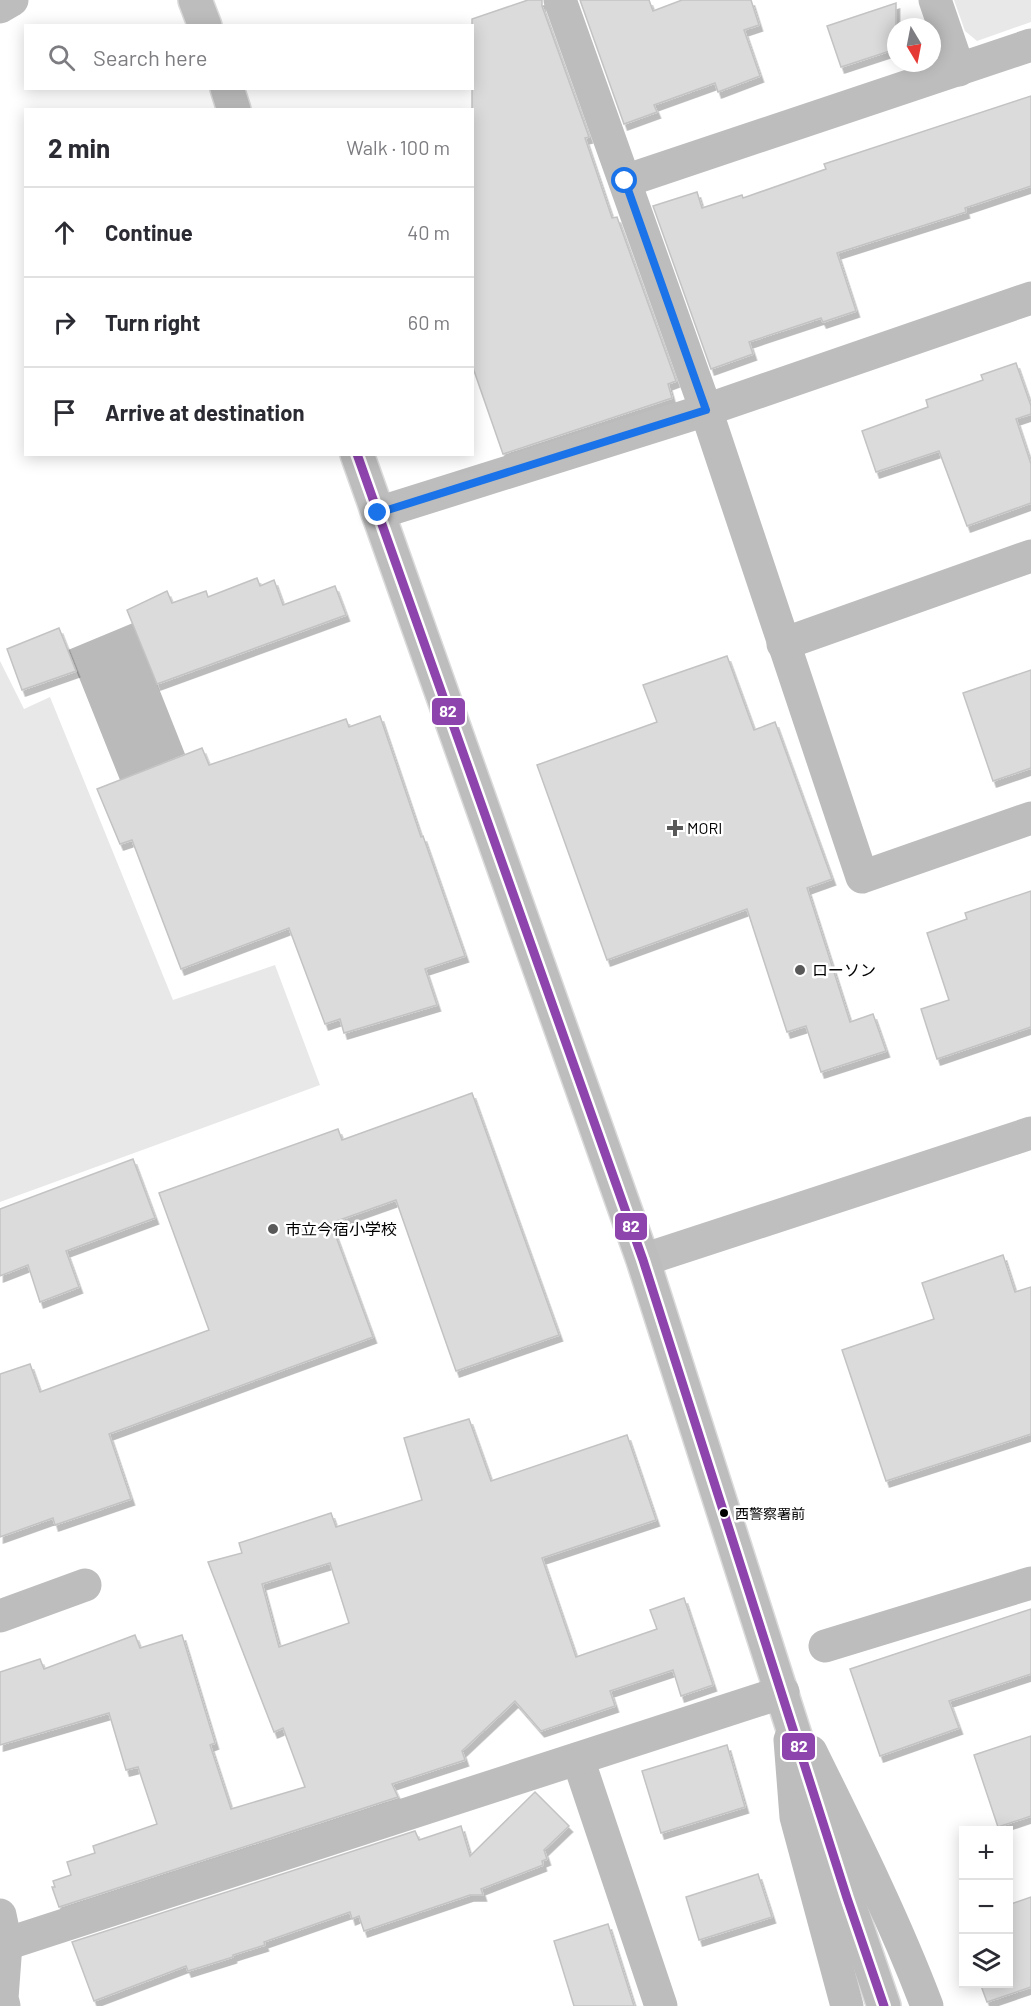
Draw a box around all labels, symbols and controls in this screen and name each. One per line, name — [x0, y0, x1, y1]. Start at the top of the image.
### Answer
north arrow — [887, 18, 941, 72]
search box — [24, 24, 474, 90]
icon: search — [45, 41, 78, 74]
text: Search here — [93, 44, 207, 70]
text: 2 min — [48, 132, 110, 163]
text: Walk · 100 m — [346, 135, 450, 159]
route start — [611, 167, 637, 193]
icon: ahead — [48, 216, 81, 249]
text: Continue — [105, 219, 193, 245]
text: 40 m — [407, 220, 450, 244]
icon: right — [48, 306, 81, 339]
text: Turn right — [105, 309, 200, 335]
text: 60 m — [408, 310, 450, 334]
icon: arrive — [48, 396, 81, 429]
text: Arrive at destination — [105, 399, 304, 425]
route end — [364, 499, 390, 525]
line badge: 82 — [431, 697, 466, 726]
text: 82 — [439, 701, 457, 720]
place label: MORI — [687, 818, 722, 837]
marker: MORI — [668, 821, 682, 835]
place label: ローソン — [812, 960, 876, 979]
marker: ローソン — [793, 963, 807, 977]
line badge: 82 — [614, 1212, 648, 1241]
text: 82 — [622, 1216, 640, 1235]
place label: 市立今宿小学校 — [285, 1219, 397, 1238]
marker: 市立今宿小学校 — [266, 1222, 280, 1236]
place label: 西警察署前 — [735, 1505, 805, 1522]
marker: 西警察署前 — [718, 1507, 730, 1519]
line badge: 82 — [781, 1732, 816, 1761]
text: 82 — [790, 1736, 808, 1755]
map controls — [959, 1826, 1013, 1988]
button: + — [959, 1826, 1013, 1880]
button: − — [959, 1880, 1013, 1934]
button: layers — [959, 1934, 1013, 1988]

